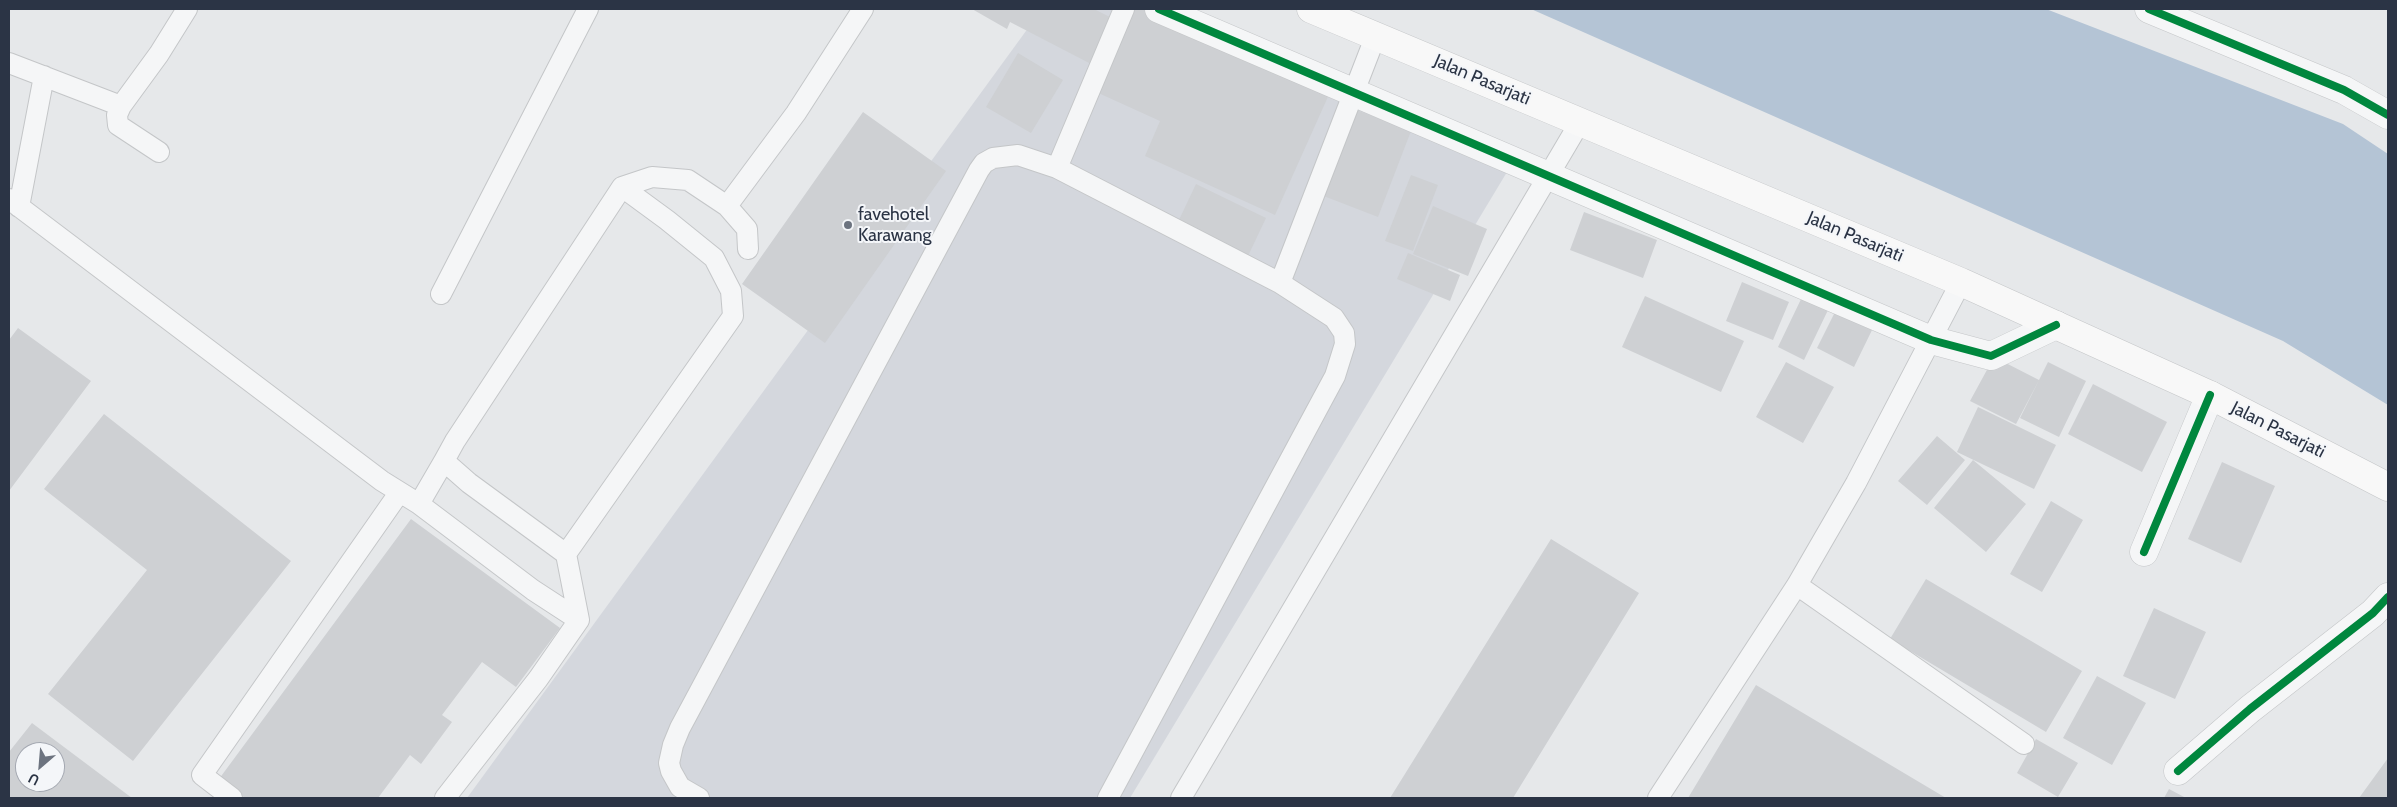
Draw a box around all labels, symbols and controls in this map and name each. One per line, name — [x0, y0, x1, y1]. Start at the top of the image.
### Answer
street label: Jalan Pasarjati — [1431, 50, 1533, 110]
place label: favehotel Karawang — [858, 204, 931, 246]
street label: Jalan Pasarjati — [1804, 207, 1906, 267]
marker: favehotel Karawang — [842, 219, 854, 231]
street label: Jalan Pasarjati — [2227, 397, 2329, 463]
north arrow — [15, 742, 65, 792]
text: U — [25, 769, 42, 790]

